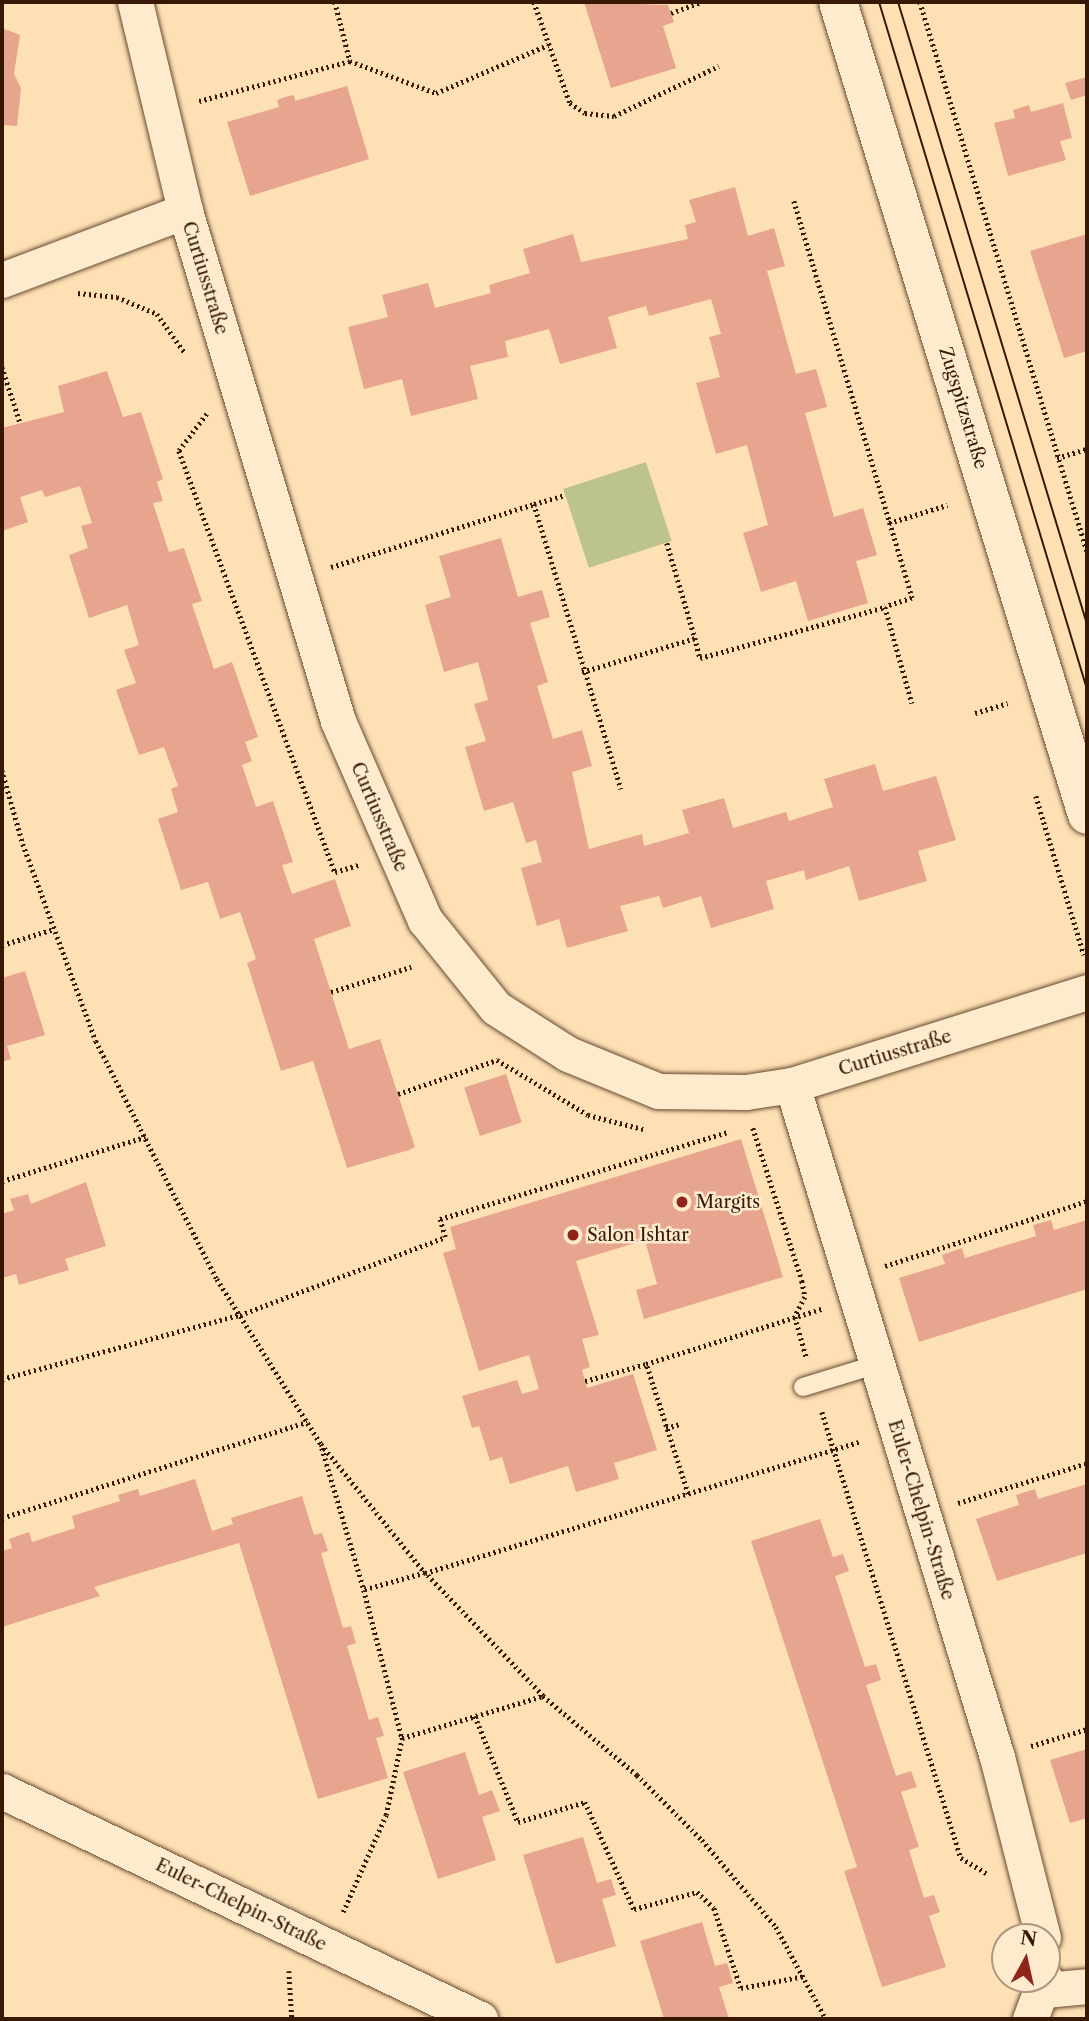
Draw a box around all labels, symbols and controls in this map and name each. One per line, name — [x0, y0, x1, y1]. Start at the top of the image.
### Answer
street label: Curtiusstraße — [178, 219, 232, 337]
street label: Zugspitzstraße — [934, 344, 992, 472]
street label: Curtiusstraße — [346, 759, 412, 875]
street label: Curtiusstraße — [836, 1026, 954, 1080]
place label: Margits — [696, 1191, 760, 1213]
marker: Margits — [674, 1194, 690, 1210]
place label: Salon Ishtar — [587, 1224, 689, 1246]
marker: Salon Ishtar — [565, 1227, 581, 1243]
street label: Euler-Chelpin-Straße — [883, 1417, 959, 1603]
street label: Euler-Chelpin-Straße — [152, 1854, 330, 1956]
north arrow — [991, 1923, 1061, 1993]
text: N — [1019, 1926, 1038, 1951]

